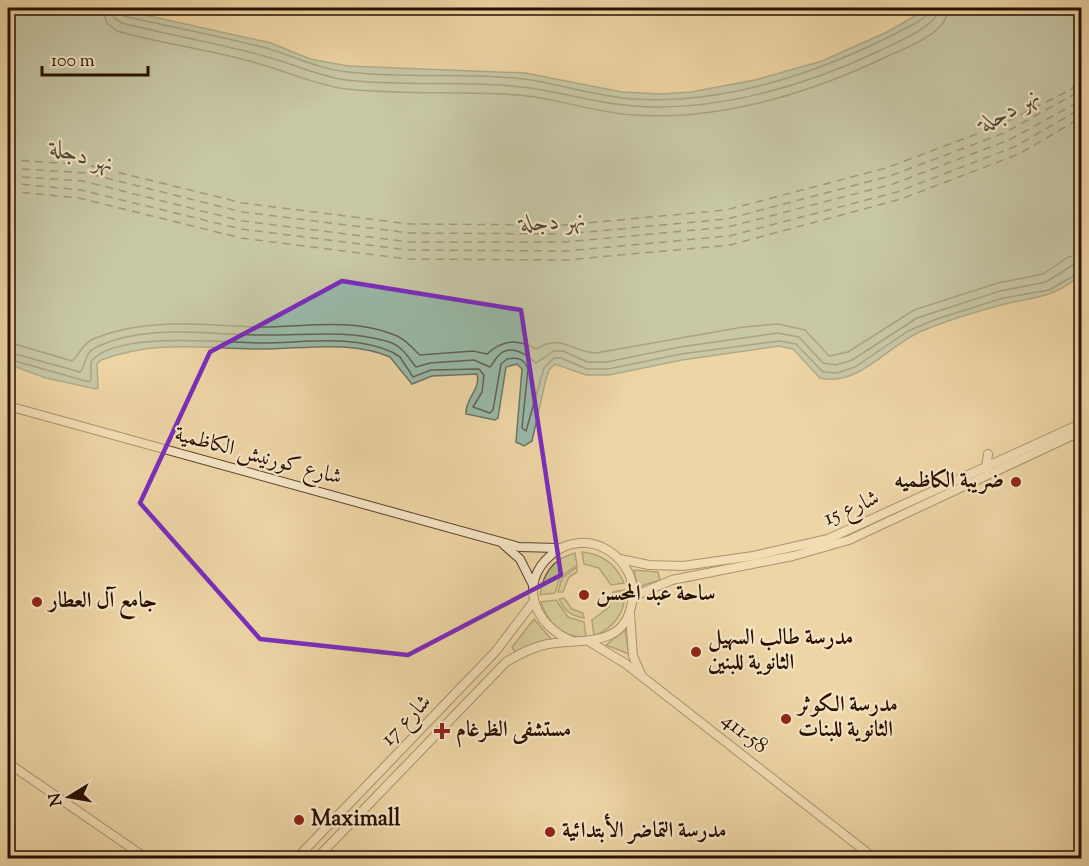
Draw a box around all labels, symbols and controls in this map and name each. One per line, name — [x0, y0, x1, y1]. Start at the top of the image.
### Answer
scale bar — [42, 39, 148, 77]
text: 100 m — [51, 49, 95, 75]
water label: نهر دجلة — [970, 80, 1047, 144]
water label: نهر دجلة — [43, 131, 118, 182]
water label: نهر دجلة — [516, 204, 587, 242]
street label: شارع كورنيش الكاظمية — [171, 419, 345, 495]
place label: ضريبة الكاظميه — [894, 466, 1004, 498]
marker: ضريبة الكاظميه — [1009, 475, 1023, 489]
street label: شارع 15 — [819, 483, 885, 535]
place label: ساحة عبد المحسن — [596, 579, 716, 611]
place label: جامع آل العطار — [46, 586, 157, 620]
marker: ساحة عبد المحسن — [577, 588, 591, 602]
marker: جامع آل العطار — [30, 595, 44, 609]
place label: مدرسة طالب السهيل الثانوية للبنين — [708, 623, 853, 680]
marker: مدرسة طالب السهيل الثانوية للبنين — [689, 645, 703, 659]
street label: شارع 17 — [374, 688, 440, 754]
place label: مدرسة الكوثر الثانوية للبنات — [796, 690, 898, 747]
street label: 411-58 — [714, 705, 774, 763]
marker: مدرسة الكوثر الثانوية للبنات — [779, 712, 793, 726]
place label: مستشفى الظرغام — [456, 715, 571, 748]
marker: مستشفى الظرغام — [433, 722, 451, 740]
north arrow — [39, 767, 99, 827]
text: N — [44, 791, 69, 808]
place label: Maximall — [311, 804, 401, 836]
marker: Maximall — [292, 813, 306, 827]
place label: مدرسة التماضر الأبتدائية — [562, 813, 727, 848]
marker: مدرسة التماضر الأبتدائية — [543, 825, 557, 839]

